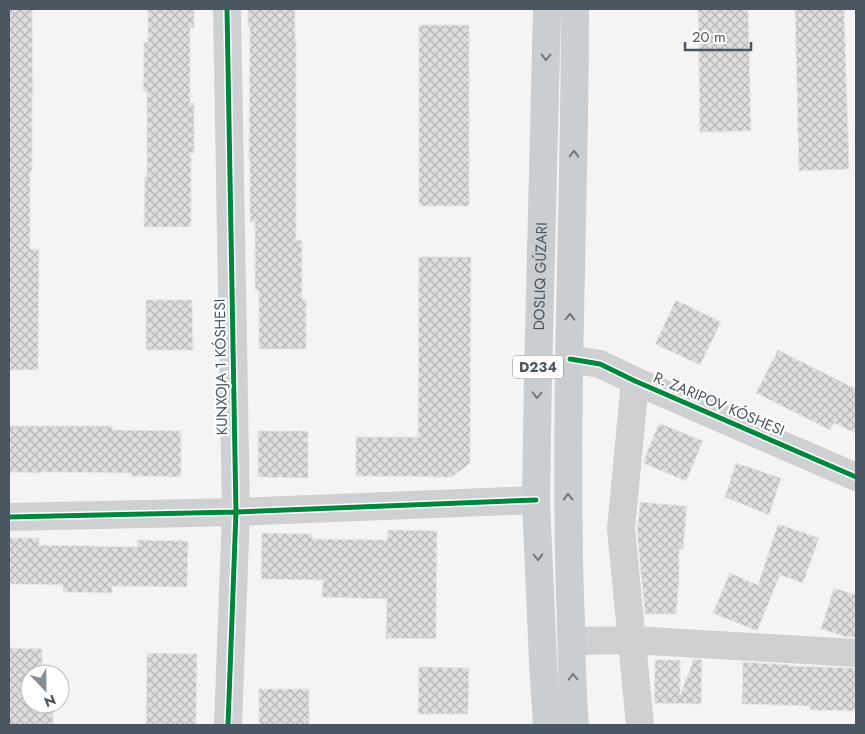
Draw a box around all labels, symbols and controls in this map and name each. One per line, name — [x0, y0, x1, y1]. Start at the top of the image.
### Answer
scale bar — [685, 20, 751, 52]
text: 20 m — [692, 26, 726, 48]
one-way arrow — [541, 54, 551, 62]
one-way arrow — [569, 150, 579, 158]
street label: DOSLIQ GÚZARI — [528, 222, 553, 331]
street label: KUNXOJA 1 KÓSHESI — [209, 298, 233, 436]
one-way arrow — [565, 312, 576, 320]
road number: D234 — [513, 356, 563, 378]
street label: R. ZARIPOV KÓSHESI — [650, 366, 788, 442]
one-way arrow — [532, 392, 542, 399]
one-way arrow — [563, 492, 573, 500]
one-way arrow — [533, 554, 544, 562]
north arrow — [20, 664, 70, 714]
one-way arrow — [568, 672, 578, 680]
text: N — [41, 690, 59, 712]

